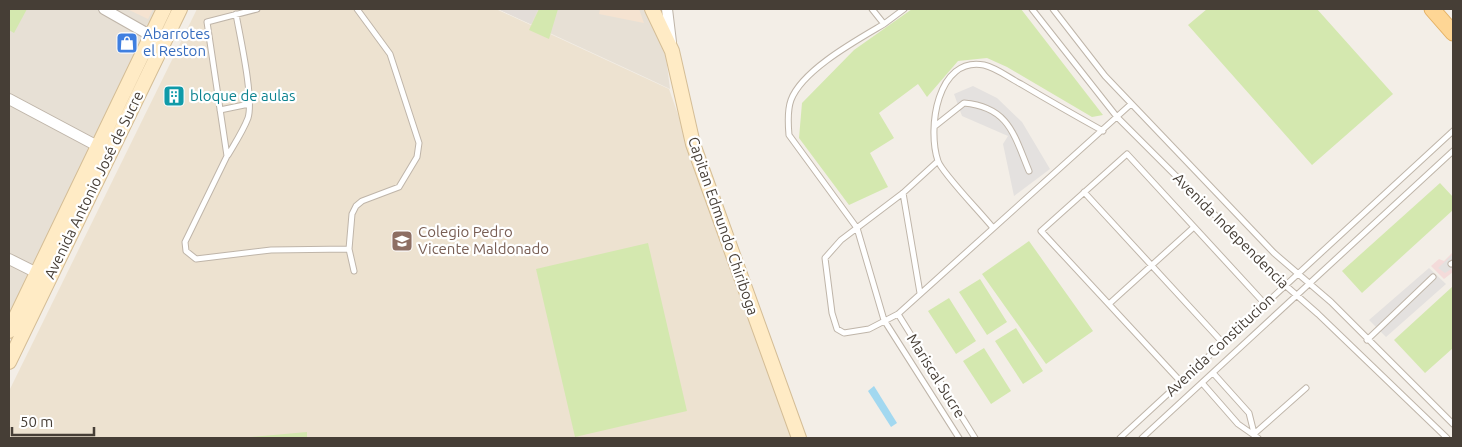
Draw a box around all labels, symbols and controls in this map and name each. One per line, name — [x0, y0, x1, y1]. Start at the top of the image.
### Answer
place label: Abarrotes el Reston — [143, 25, 210, 59]
shop icon: Abarrotes el Reston — [115, 31, 139, 55]
building icon: bloque de aulas — [162, 84, 186, 108]
place label: bloque de aulas — [190, 87, 295, 104]
street label: Avenida Antonio José de Sucre — [41, 88, 147, 281]
street label: Capitan Edmundo Chiriboga — [685, 134, 762, 317]
street label: Avenida Independencia — [1170, 169, 1293, 292]
place label: Colegio Pedro Vicente Maldonado — [418, 223, 549, 257]
school or university icon: Colegio Pedro Vicente Maldonado — [390, 229, 414, 253]
street label: Avenida Constitucion — [1162, 290, 1277, 399]
street label: Mariscal Sucre — [904, 331, 969, 421]
scale bar — [12, 404, 95, 436]
text: 50 m — [20, 413, 53, 430]

